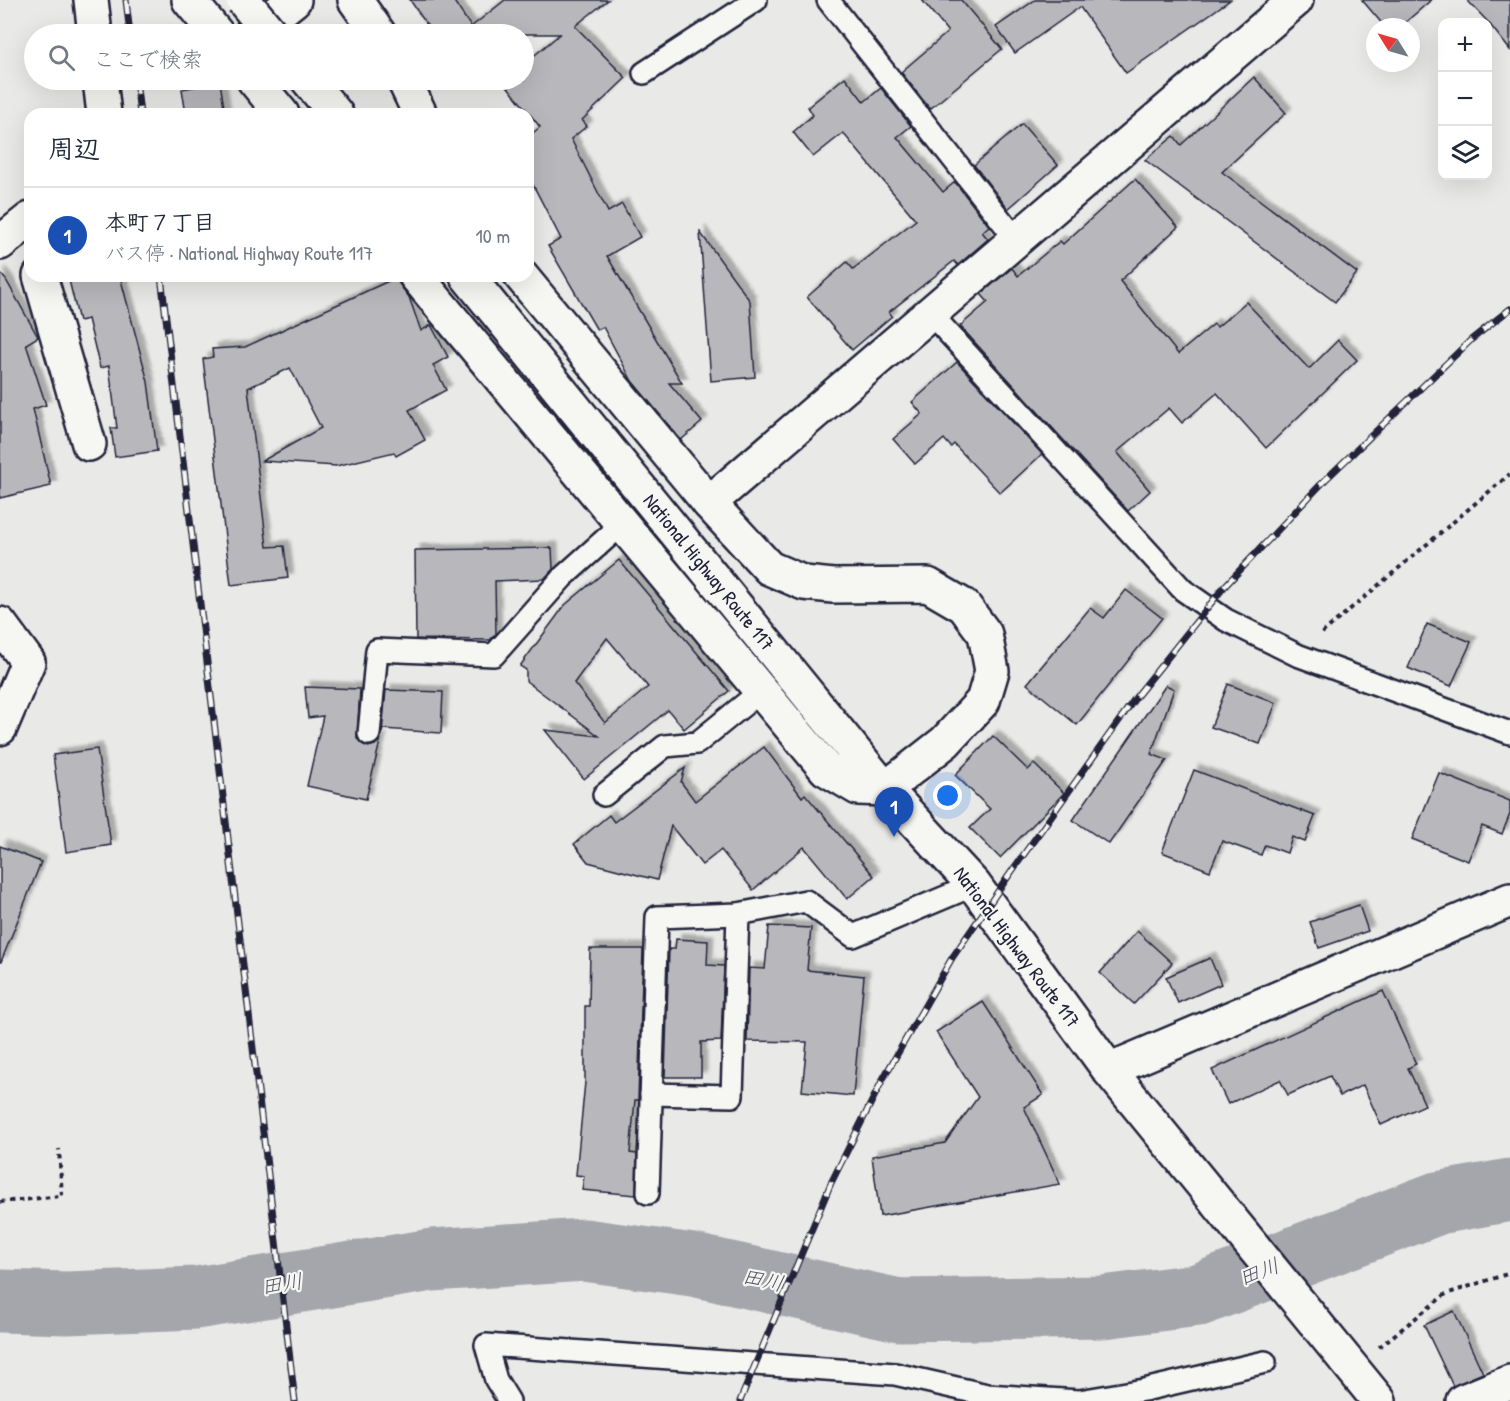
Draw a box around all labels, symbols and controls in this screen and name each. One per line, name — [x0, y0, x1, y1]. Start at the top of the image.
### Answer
north arrow — [1366, 18, 1420, 72]
map controls — [1438, 18, 1492, 180]
button: + — [1438, 18, 1492, 72]
search box — [24, 24, 534, 90]
icon: search — [45, 41, 78, 74]
text: ここで検索 — [93, 44, 203, 74]
button: − — [1438, 72, 1492, 126]
button: layers — [1438, 126, 1492, 180]
text: 周辺 — [48, 131, 100, 166]
text: 本町７丁目 — [105, 207, 215, 237]
text: 1 — [64, 222, 71, 249]
text: 10 m — [476, 222, 510, 249]
text: バス停 · National Highway Route 117 — [105, 239, 373, 266]
street label: National Highway Route 117 — [638, 487, 781, 656]
your location — [933, 781, 962, 810]
pin: 1 — [874, 788, 914, 837]
street label: National Highway Route 117 — [948, 861, 1087, 1033]
water label: 田川 — [1234, 1250, 1284, 1293]
water label: 田川 — [740, 1261, 787, 1298]
water label: 田川 — [259, 1266, 305, 1301]

